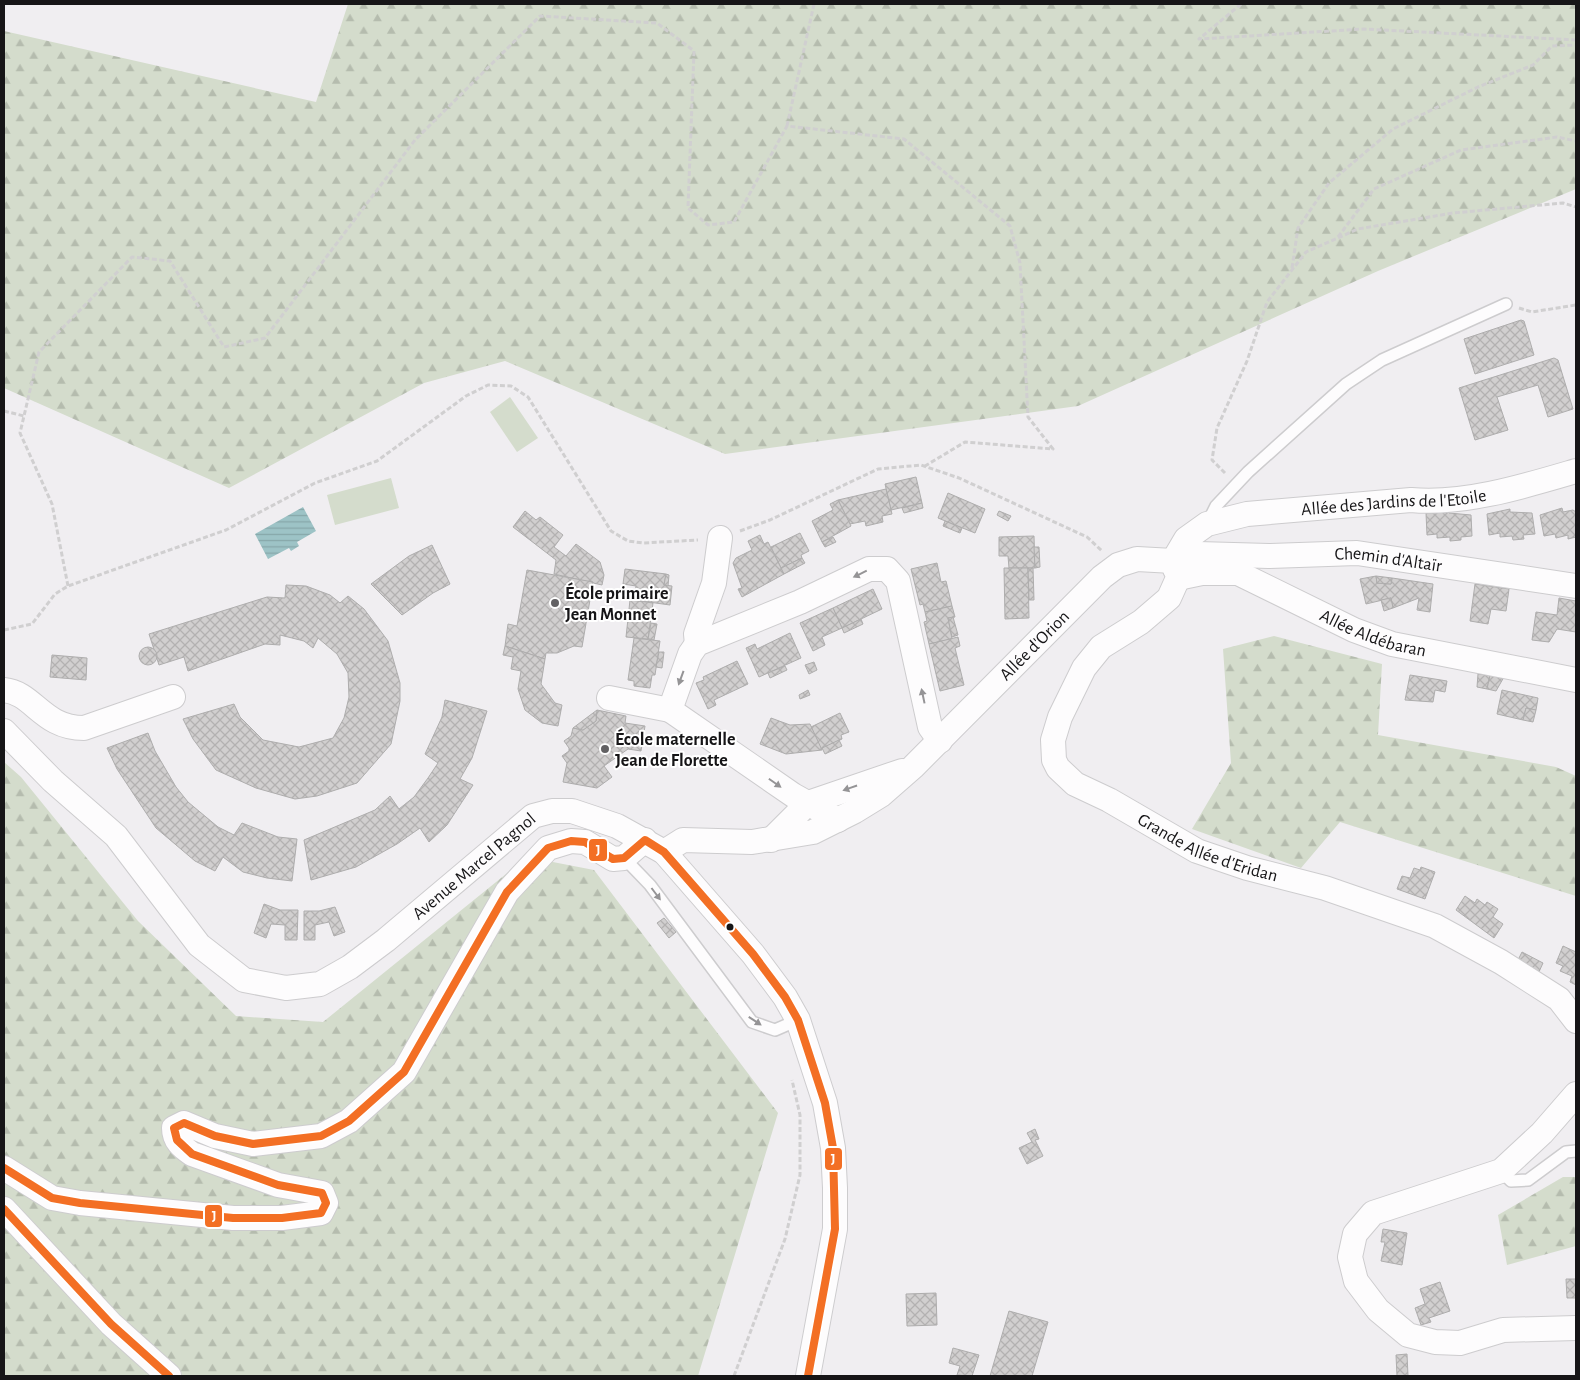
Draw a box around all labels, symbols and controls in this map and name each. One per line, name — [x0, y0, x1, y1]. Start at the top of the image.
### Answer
street label: Allée des Jardins de l'Etoile — [1300, 487, 1488, 519]
street label: Chemin d'Altaïr — [1334, 545, 1443, 576]
one-way arrow — [853, 570, 867, 578]
place label: École primaire Jean Monnet — [565, 582, 668, 624]
marker: École primaire Jean Monnet — [549, 597, 561, 609]
street label: Allée Aldébaran — [1317, 607, 1428, 660]
street label: Allée d'Orion — [996, 608, 1073, 684]
one-way arrow — [677, 671, 685, 686]
one-way arrow — [919, 689, 927, 704]
place label: École maternelle Jean de Florette — [615, 728, 735, 770]
marker: École maternelle Jean de Florette — [599, 743, 611, 755]
one-way arrow — [769, 778, 782, 788]
one-way arrow — [843, 785, 858, 792]
street label: Avenue Marcel Pagnol — [409, 810, 539, 923]
street label: Grande Allée d'Eridan — [1134, 811, 1279, 885]
line badge: J — [588, 838, 608, 862]
text: J — [596, 844, 600, 858]
one-way arrow — [651, 887, 662, 900]
unlabelled marker — [725, 922, 735, 932]
one-way arrow — [749, 1017, 762, 1026]
line badge: J — [824, 1147, 843, 1171]
text: J — [831, 1153, 835, 1167]
line badge: J — [204, 1204, 223, 1228]
text: J — [212, 1210, 216, 1224]

